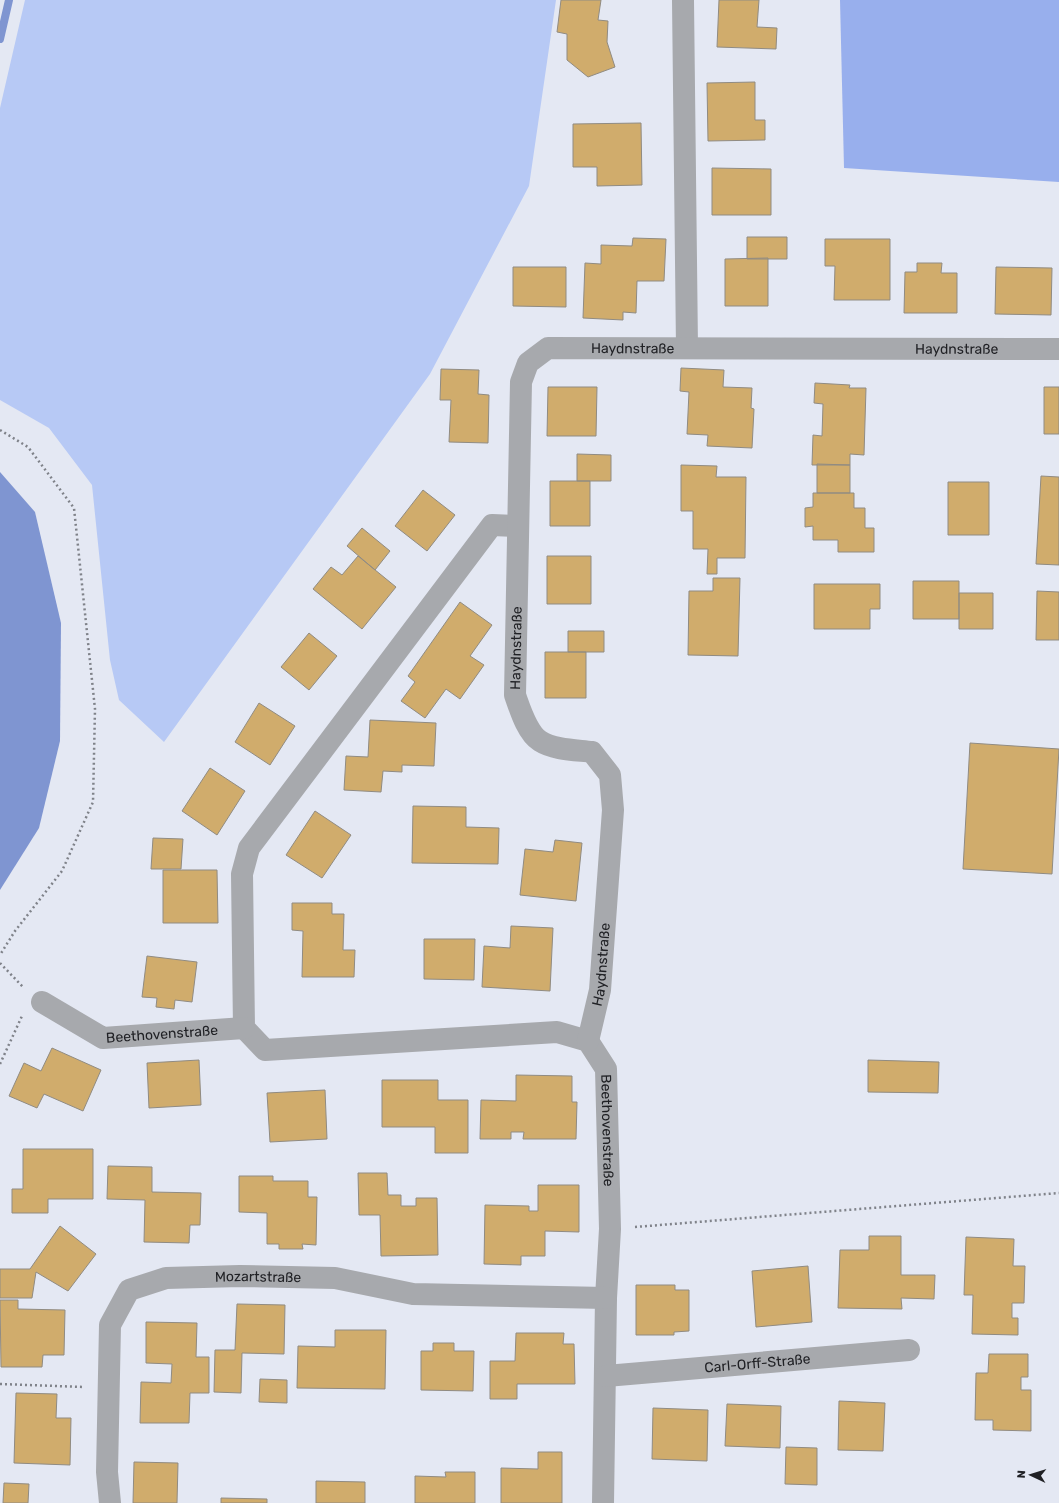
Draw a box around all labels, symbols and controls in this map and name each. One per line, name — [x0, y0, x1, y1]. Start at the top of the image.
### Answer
street label: Haydnstraße — [591, 340, 675, 357]
street label: Haydnstraße — [915, 340, 999, 357]
street label: Haydnstraße — [507, 606, 525, 690]
street label: Haydnstraße — [588, 922, 613, 1008]
street label: Beethovenstraße — [105, 1021, 219, 1046]
street label: Beethovenstraße — [598, 1074, 617, 1187]
street label: Mozartstraße — [215, 1267, 302, 1286]
street label: Carl-Orff-Straße — [704, 1350, 811, 1376]
north arrow — [1011, 1455, 1051, 1495]
text: N — [1015, 1470, 1028, 1479]

